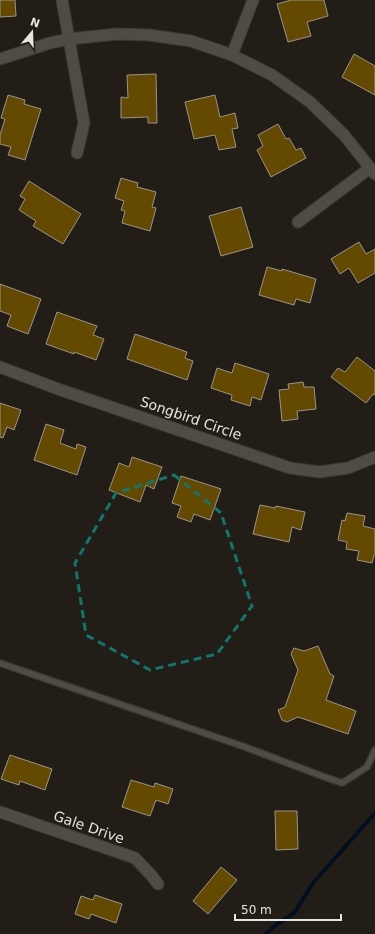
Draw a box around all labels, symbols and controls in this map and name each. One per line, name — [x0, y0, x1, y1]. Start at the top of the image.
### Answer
north arrow — [12, 12, 52, 52]
text: N — [29, 15, 42, 31]
street label: Songbird Circle — [138, 393, 244, 443]
street label: Gale Drive — [52, 807, 126, 847]
scale bar — [235, 896, 341, 922]
text: 50 m — [241, 903, 272, 917]

